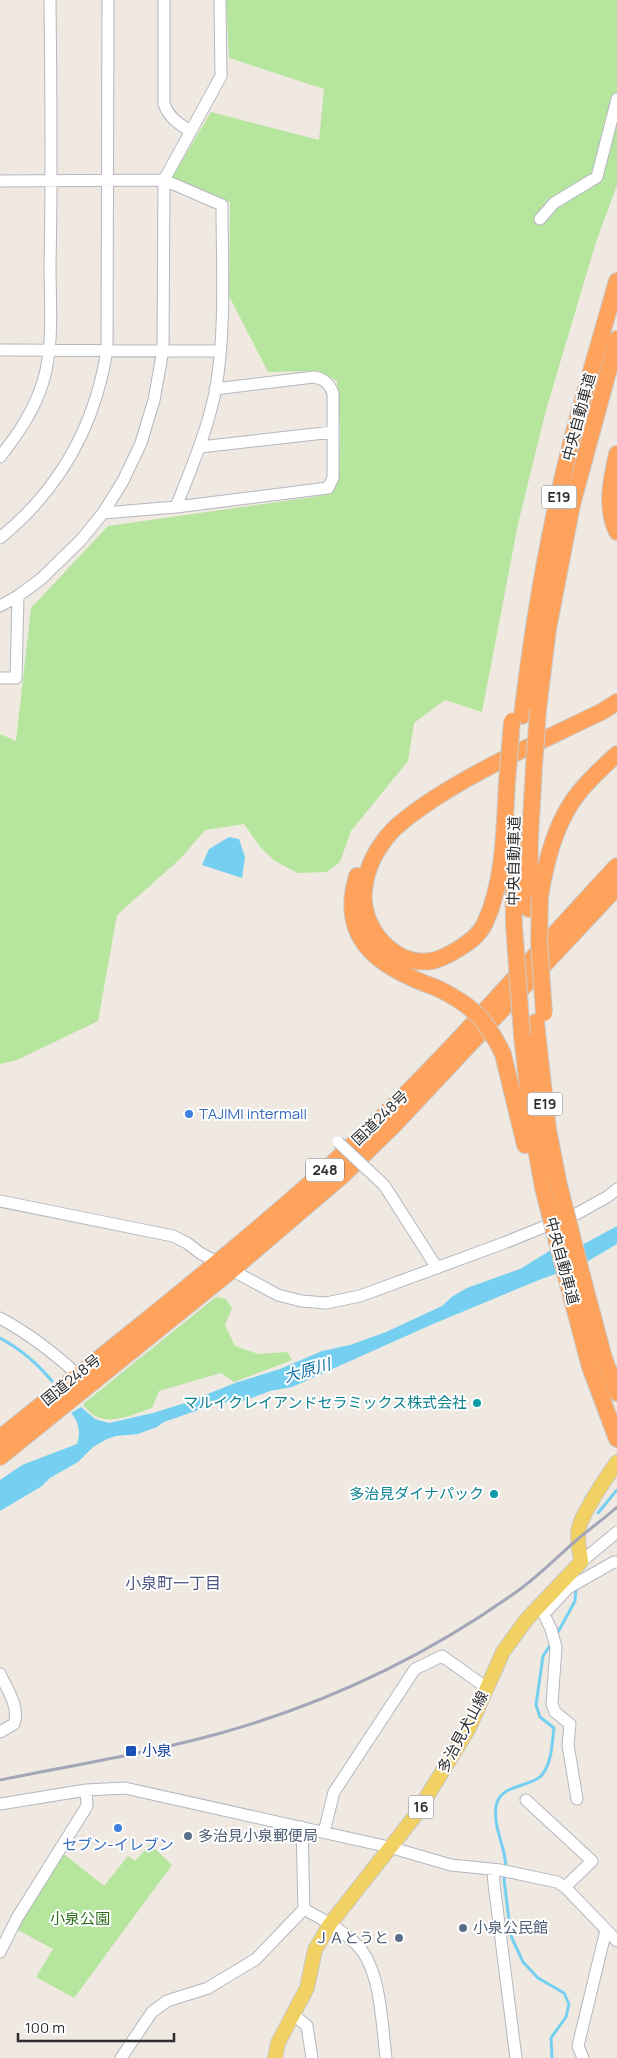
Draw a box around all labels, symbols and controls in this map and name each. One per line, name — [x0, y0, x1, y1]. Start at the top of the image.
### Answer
street label: 中央自動車道 — [557, 371, 600, 463]
road number: E19 — [542, 486, 576, 508]
street label: 中央自動車道 — [502, 816, 525, 906]
street label: 国道248号 — [347, 1085, 412, 1150]
road number: E19 — [528, 1092, 562, 1116]
place label: TAJIMI intermall — [199, 1103, 307, 1124]
marker: TAJIMI intermall — [183, 1108, 195, 1120]
road number: 248 — [306, 1158, 344, 1182]
street label: 中央自動車道 — [541, 1215, 584, 1307]
street label: 国道248号 — [37, 1349, 105, 1410]
water label: 大原川 — [281, 1352, 335, 1387]
place label: マルイクレイアンドセラミックス株式会社 — [183, 1392, 467, 1413]
marker: マルイクレイアンドセラミックス株式会社 — [471, 1397, 483, 1409]
place label: 多治見ダイナパック — [349, 1483, 484, 1504]
marker: 多治見ダイナパック — [488, 1488, 500, 1500]
district label: 小泉町一丁目 — [125, 1572, 221, 1594]
street label: 多治見犬山線 — [432, 1687, 493, 1776]
place label: 小泉 — [142, 1740, 172, 1761]
marker: 小泉 — [124, 1744, 138, 1758]
road number: 16 — [408, 1795, 434, 1818]
marker: セブン-イレブン — [112, 1822, 124, 1834]
place label: 多治見小泉郵便局 — [198, 1825, 318, 1846]
marker: 多治見小泉郵便局 — [182, 1830, 194, 1842]
place label: セブン-イレブン — [62, 1834, 174, 1855]
park label: 小泉公園 — [50, 1908, 110, 1929]
place label: 小泉公民館 — [473, 1917, 548, 1938]
marker: 小泉公民館 — [457, 1922, 469, 1934]
place label: ＪＡとうと — [314, 1927, 389, 1948]
marker: ＪＡとうと — [393, 1932, 405, 1944]
scale bar — [18, 2010, 174, 2042]
text: 100 m — [25, 2017, 65, 2038]

